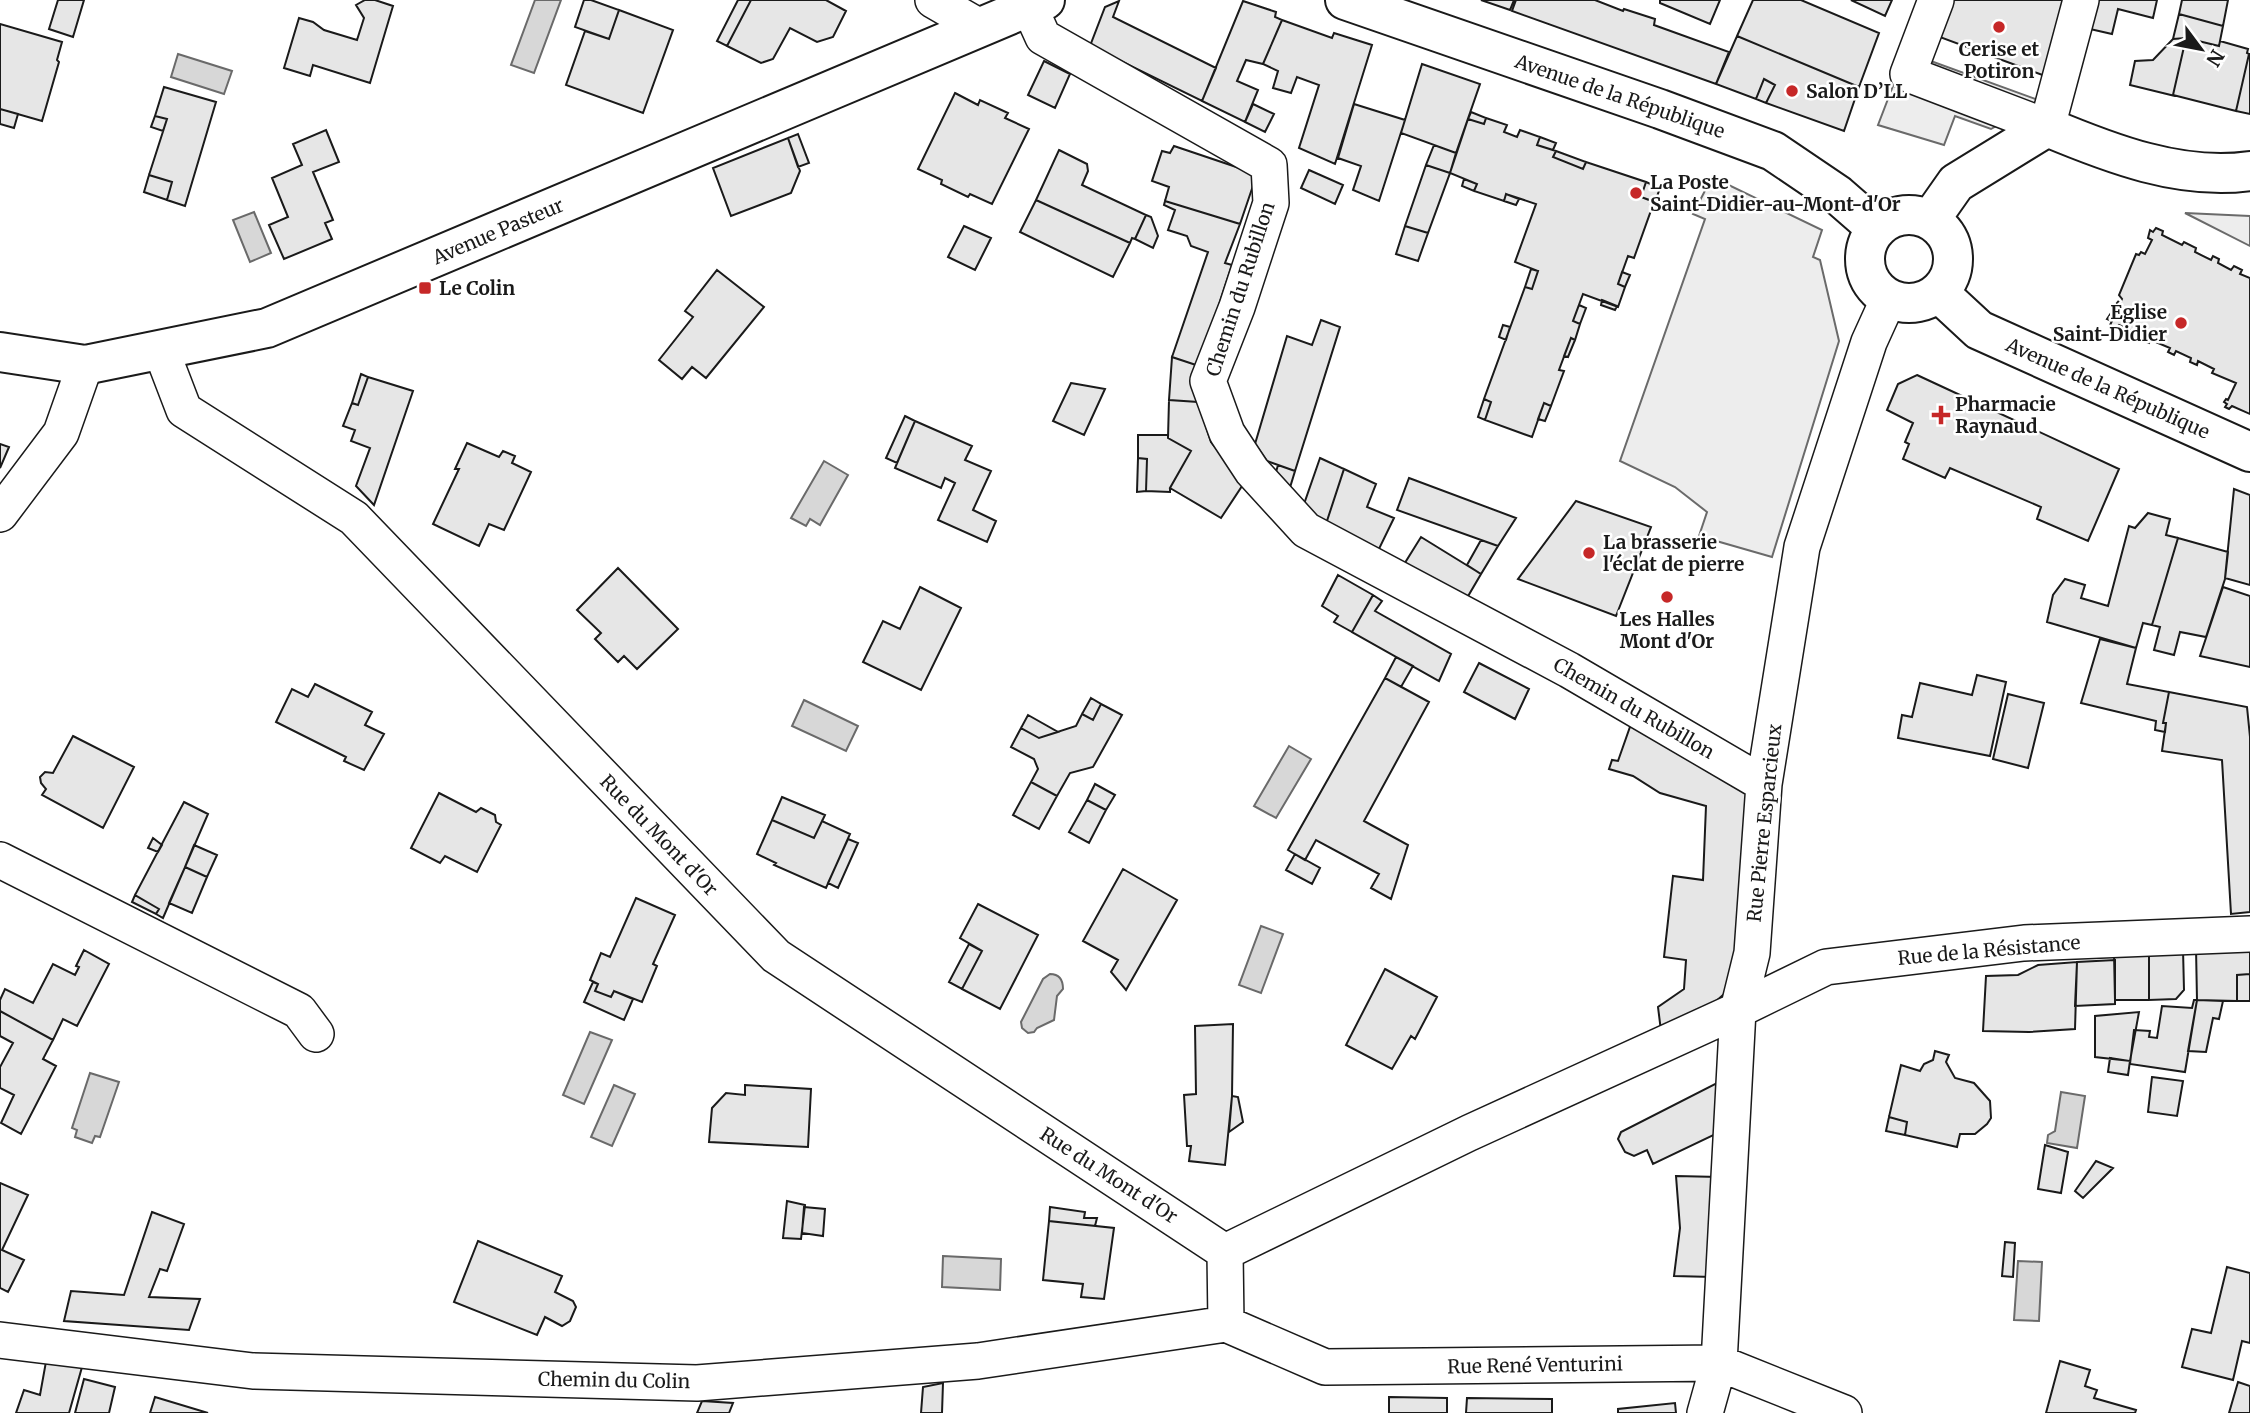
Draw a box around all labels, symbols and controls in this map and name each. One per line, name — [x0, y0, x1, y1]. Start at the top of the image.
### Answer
north arrow — [2166, 14, 2236, 84]
marker: Cerise et Potiron — [1991, 19, 2007, 35]
place label: Cerise et Potiron — [1959, 37, 2040, 83]
text: N — [2201, 45, 2230, 71]
street label: Avenue de la République — [1511, 48, 1728, 143]
place label: Salon D’LL — [1806, 79, 1907, 103]
marker: Salon D’LL — [1784, 83, 1800, 99]
place label: La Poste Saint-Didier-au-Mont-d'Or — [1650, 170, 1901, 216]
marker: La Poste Saint-Didier-au-Mont-d'Or — [1628, 185, 1644, 201]
street label: Avenue Pasteur — [428, 192, 568, 270]
street label: Chemin du Rubillon — [1200, 198, 1280, 379]
place label: Le Colin — [439, 276, 515, 300]
marker: Le Colin — [417, 280, 433, 296]
place label: Église Saint-Didier — [2053, 300, 2167, 346]
marker: Église Saint-Didier — [2173, 315, 2189, 331]
street label: Avenue de la République — [2002, 332, 2214, 444]
place label: Pharmacie Raynaud — [1955, 392, 2056, 438]
marker: Pharmacie Raynaud — [1933, 407, 1949, 423]
place label: La brasserie l'éclat de pierre — [1603, 530, 1744, 576]
marker: La brasserie l'éclat de pierre — [1581, 545, 1597, 561]
marker: Les Halles Mont d'Or — [1659, 589, 1675, 605]
place label: Les Halles Mont d'Or — [1619, 607, 1715, 653]
street label: Chemin du Rubillon — [1549, 652, 1719, 764]
street label: Rue Pierre Esparcieux — [1742, 722, 1786, 923]
street label: Rue du Mont d'Or — [595, 769, 723, 901]
street label: Rue de la Résistance — [1897, 930, 2081, 970]
street label: Rue du Mont d'Or — [1036, 1122, 1183, 1229]
street label: Rue René Venturini — [1447, 1351, 1623, 1379]
street label: Chemin du Colin — [538, 1367, 691, 1393]

